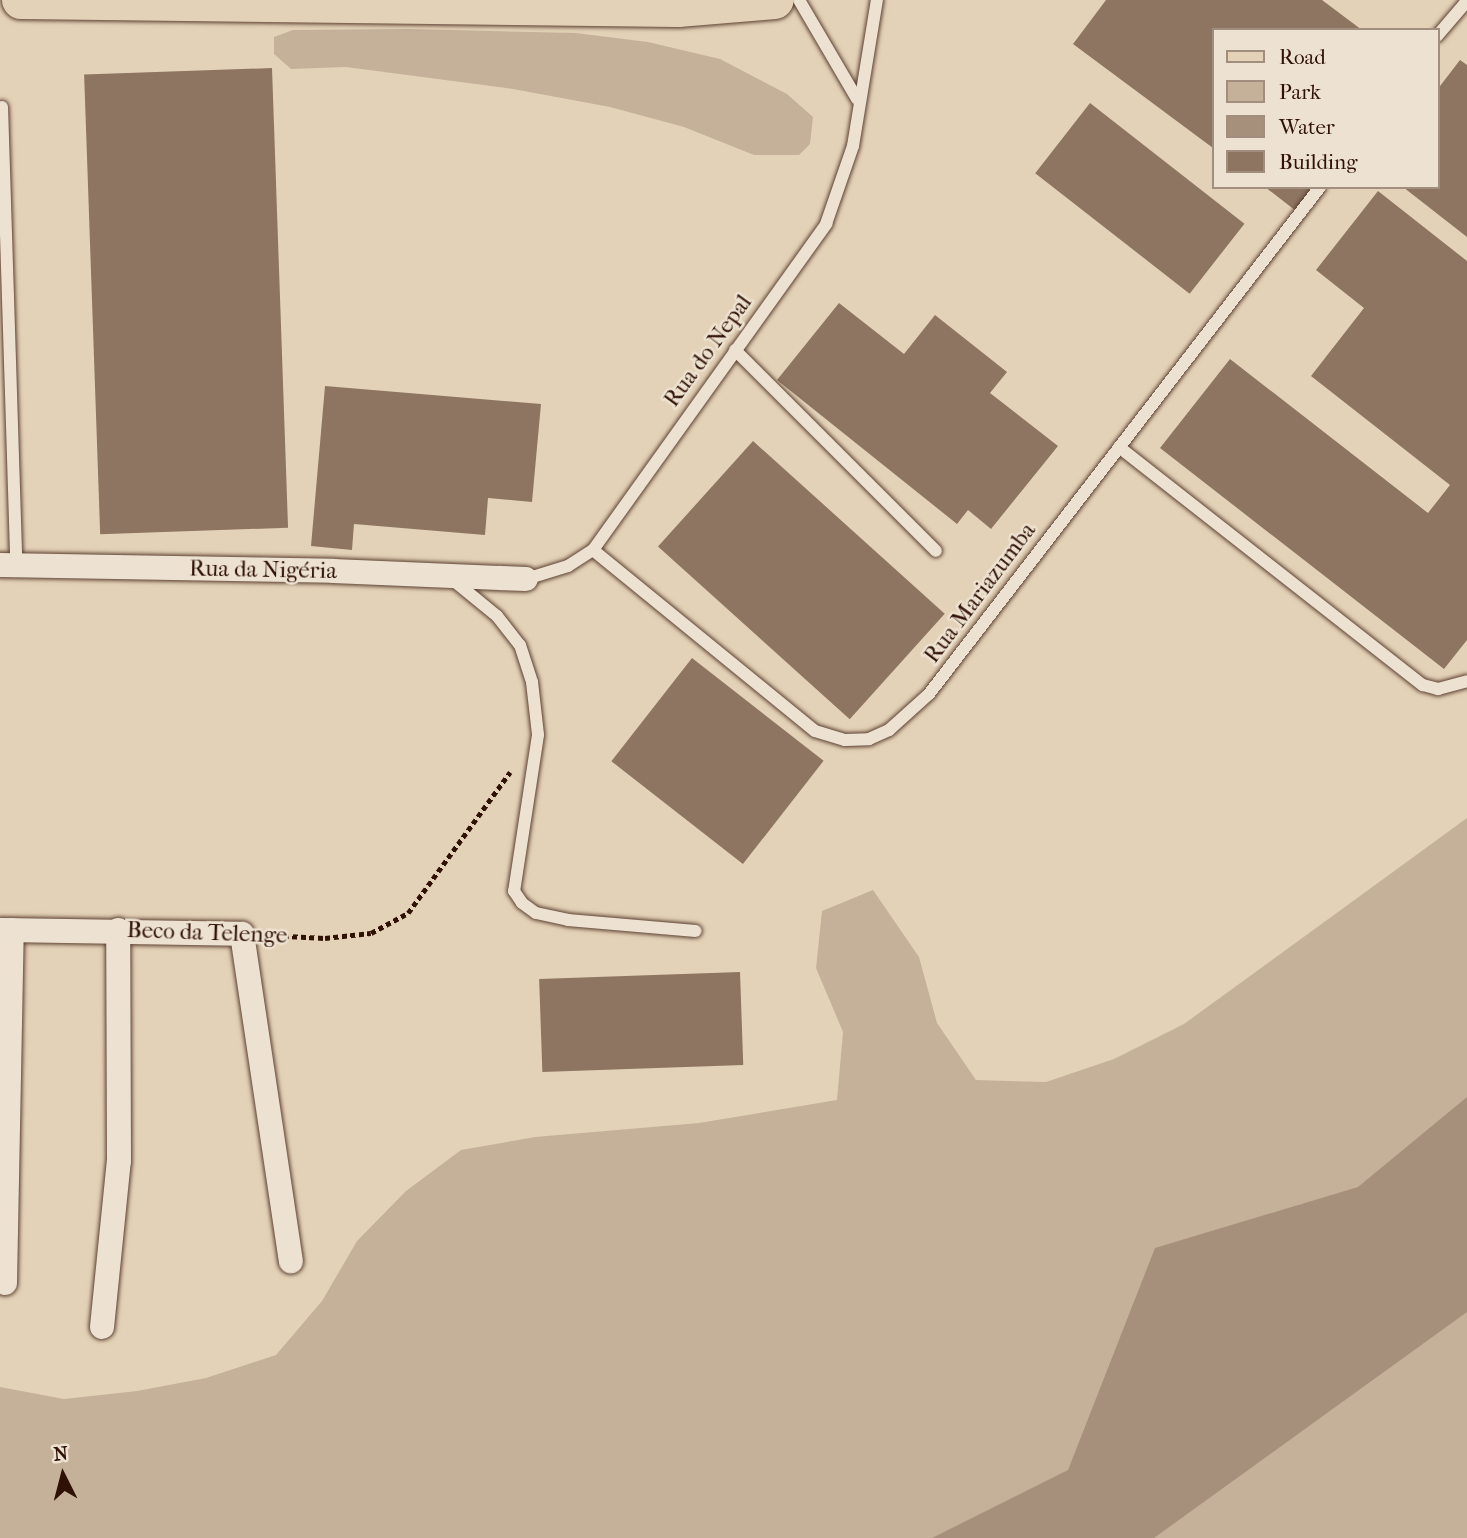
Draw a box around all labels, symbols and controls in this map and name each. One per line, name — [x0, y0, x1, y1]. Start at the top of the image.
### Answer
legend — [1212, 28, 1439, 189]
text: Road — [1279, 45, 1326, 69]
text: Park — [1279, 80, 1321, 104]
text: Water — [1279, 115, 1335, 139]
text: Building — [1279, 150, 1357, 174]
street label: Rua do Nepal — [658, 290, 758, 412]
street label: Rua Mariazumba — [918, 517, 1042, 669]
street label: Rua da Nigéria — [189, 555, 337, 585]
street label: Beco da Telenge — [126, 916, 288, 950]
north arrow — [28, 1440, 98, 1510]
text: N — [52, 1442, 69, 1466]

